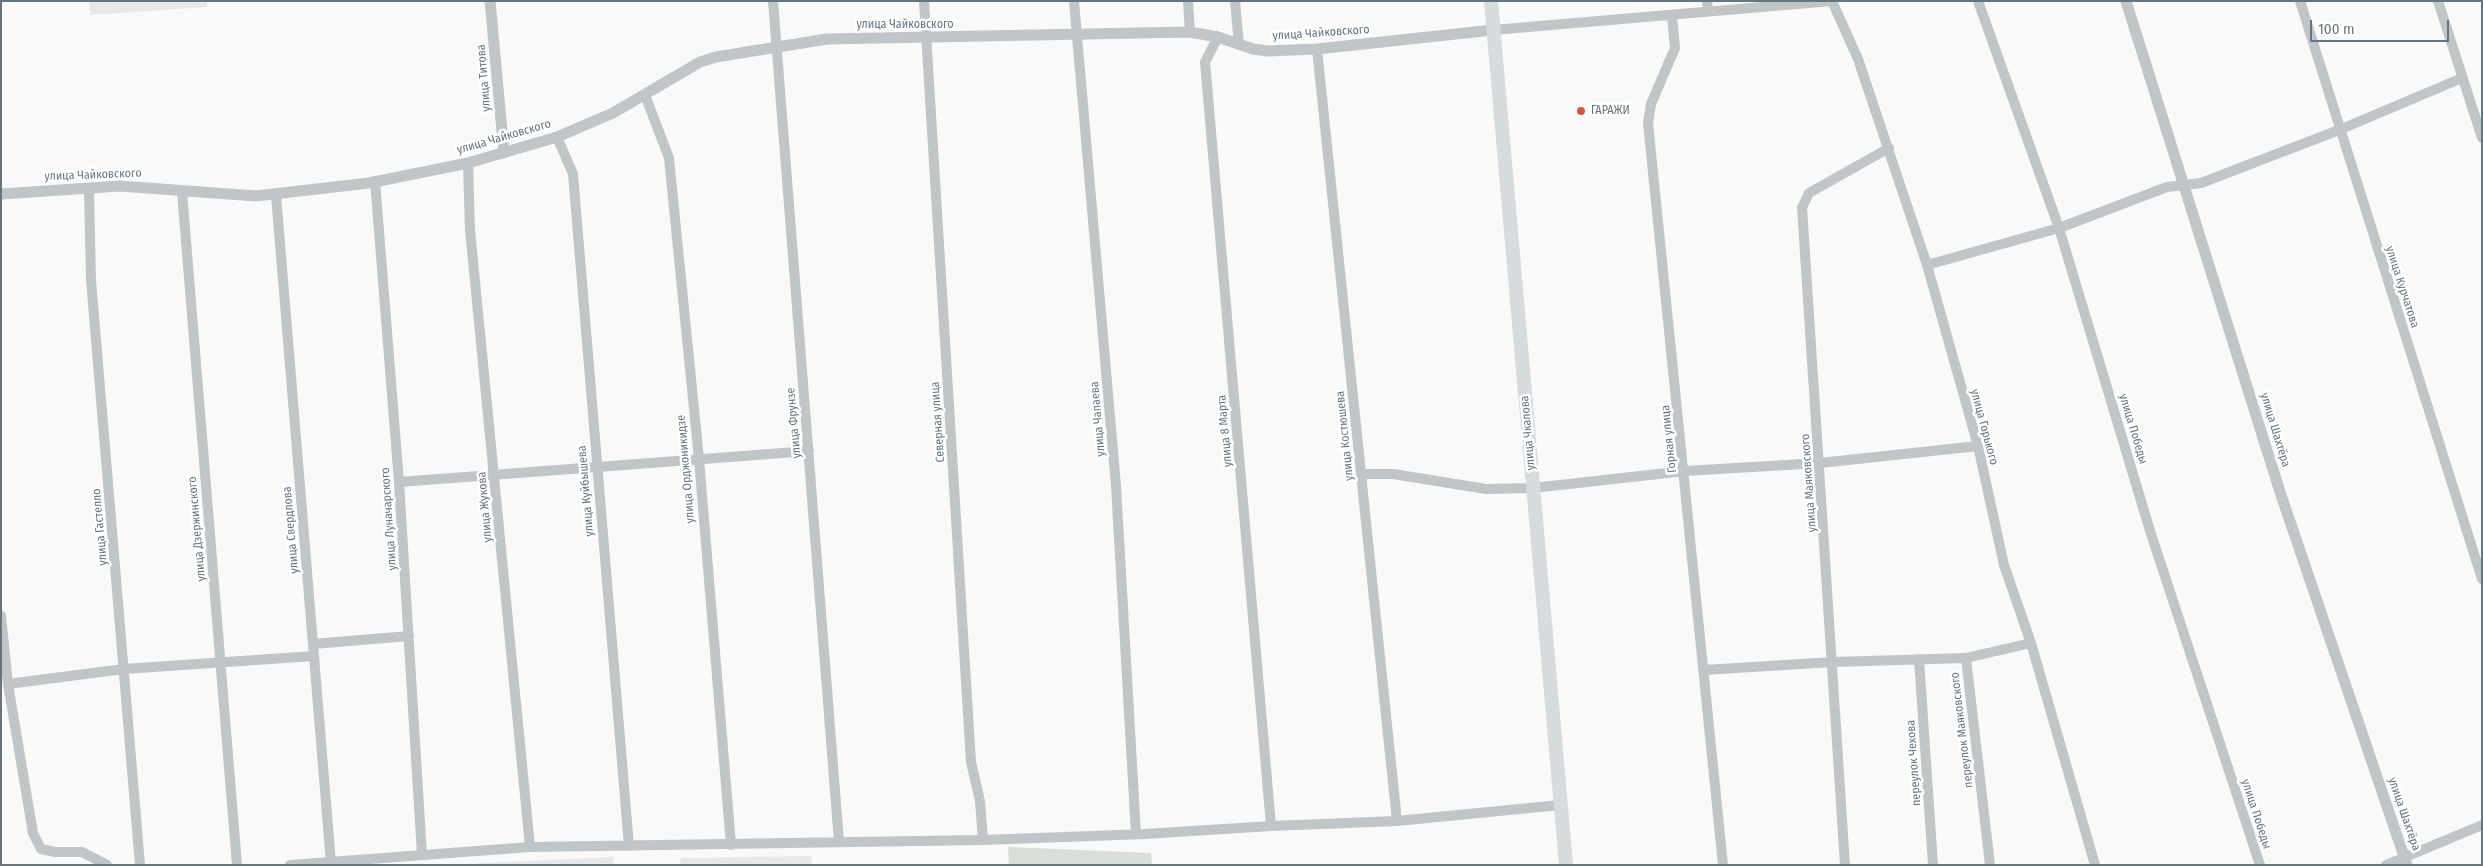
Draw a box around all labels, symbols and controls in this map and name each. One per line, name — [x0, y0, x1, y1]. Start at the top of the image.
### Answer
scale bar — [2313, 10, 2452, 42]
street label: улица Чайковского — [856, 18, 954, 32]
text: 100 m — [2318, 20, 2355, 38]
street label: улица Чайковского — [1272, 22, 1370, 44]
street label: улица Титова — [474, 44, 494, 112]
place label: ГАРАЖИ — [1591, 104, 1630, 118]
marker: ГАРАЖИ — [1575, 105, 1587, 117]
street label: улица Чайковского — [455, 117, 553, 157]
street label: улица Чайковского — [44, 166, 142, 184]
street label: улица Курчатова — [2382, 244, 2422, 330]
street label: Северная улица — [928, 381, 948, 463]
street label: улица Чапаева — [1088, 381, 1108, 457]
street label: улица Фрунзе — [784, 387, 804, 459]
street label: улица Горького — [1967, 387, 2001, 467]
street label: улица Костюшева — [1333, 390, 1357, 482]
street label: улица Шахтёра — [2257, 391, 2293, 469]
street label: улица Победы — [2116, 392, 2150, 466]
street label: улица 8 Марта — [1215, 394, 1235, 468]
street label: улица Чкалова — [1518, 395, 1538, 471]
street label: Горная улица — [1658, 404, 1680, 474]
street label: улица Орджоникидзе — [674, 414, 698, 524]
street label: улица Маяковского — [1798, 433, 1820, 533]
street label: улица Куйбышева — [575, 445, 597, 537]
street label: улица Луначарского — [378, 467, 400, 571]
street label: улица Жукова — [475, 471, 495, 543]
street label: улица Дзержинского — [185, 476, 209, 582]
street label: улица Свердлова — [280, 486, 302, 574]
street label: улица Гастелло — [89, 488, 111, 566]
street label: переулок Маяковского — [1948, 671, 1976, 789]
street label: переулок Чехова — [1904, 719, 1924, 807]
street label: улица Шахтёра — [2385, 775, 2423, 853]
street label: улица Победы — [2238, 777, 2274, 851]

